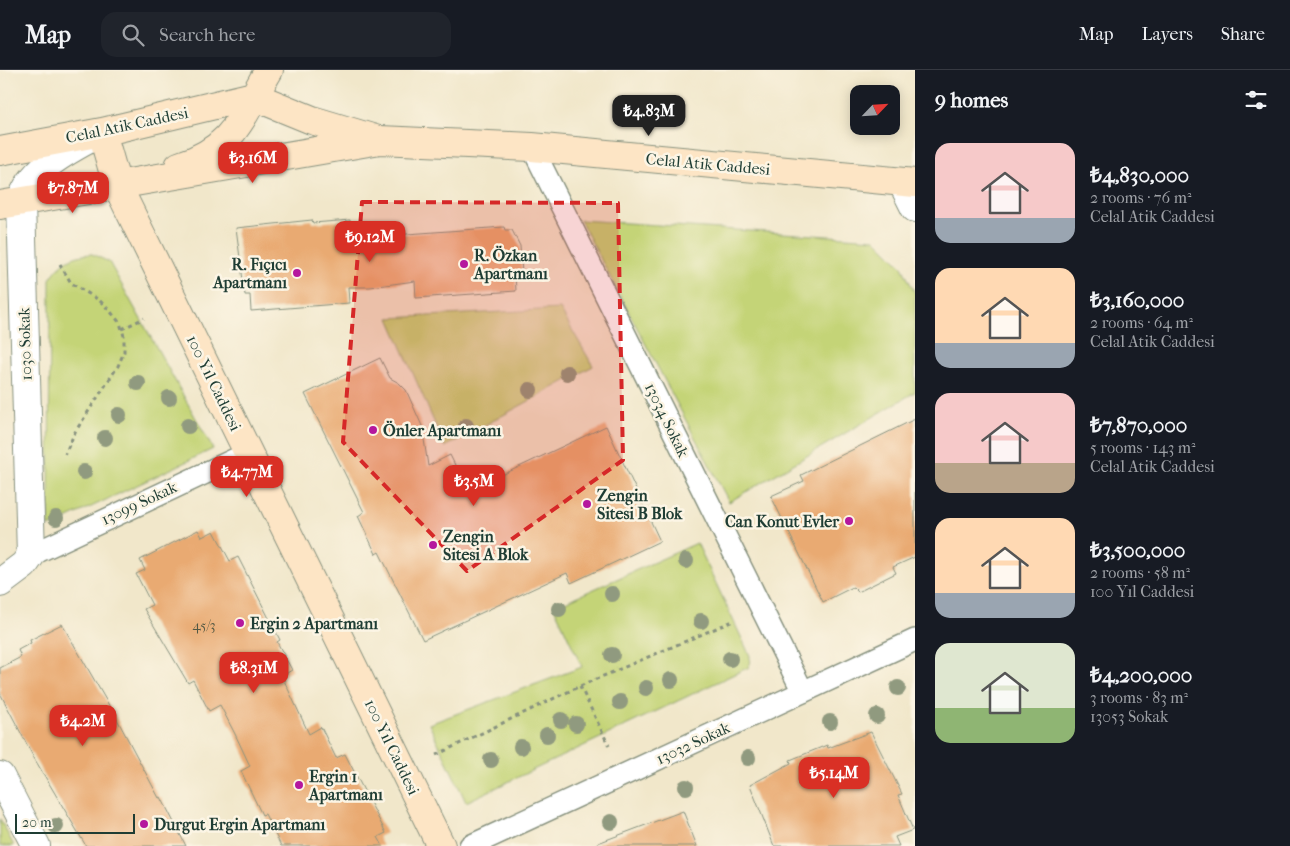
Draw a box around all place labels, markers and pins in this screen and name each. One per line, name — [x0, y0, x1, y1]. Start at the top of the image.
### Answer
pin: ₺4.83M — [608, 94, 690, 137]
pin: ₺3.16M — [212, 142, 294, 184]
pin: ₺7.87M — [32, 172, 114, 214]
pin: ₺9.12M — [329, 220, 411, 263]
place label: R. Özkan Apartmanı — [473, 245, 548, 284]
place label: R. Fıçıcı Apartmanı — [212, 255, 287, 293]
marker: R. Özkan Apartmanı — [458, 258, 470, 270]
marker: R. Fıçıcı Apartmanı — [291, 267, 303, 279]
place label: Önler Apartmanı — [383, 420, 501, 441]
marker: Önler Apartmanı — [367, 424, 379, 436]
pin: ₺4.77M — [206, 456, 288, 498]
pin: ₺3.5M — [439, 464, 509, 507]
place label: Zengin Sitesi B Blok — [597, 486, 683, 523]
marker: Zengin Sitesi B Blok — [581, 498, 593, 510]
place label: Can Konut Evler — [725, 512, 840, 531]
marker: Can Konut Evler — [843, 515, 855, 527]
place label: Zengin Sitesi A Blok — [443, 527, 529, 564]
marker: Zengin Sitesi A Blok — [427, 539, 439, 551]
place label: Ergin 2 Apartmanı — [250, 614, 378, 634]
marker: Ergin 2 Apartmanı — [234, 617, 246, 629]
pin: ₺8.31M — [213, 652, 295, 694]
pin: ₺4.2M — [48, 704, 118, 747]
pin: ₺5.14M — [793, 756, 875, 799]
place label: Ergin 1 Apartmanı — [308, 767, 383, 805]
marker: Ergin 1 Apartmanı — [293, 779, 305, 791]
place label: Durgut Ergin Apartmanı — [154, 815, 326, 835]
marker: Durgut Ergin Apartmanı — [138, 818, 150, 830]

